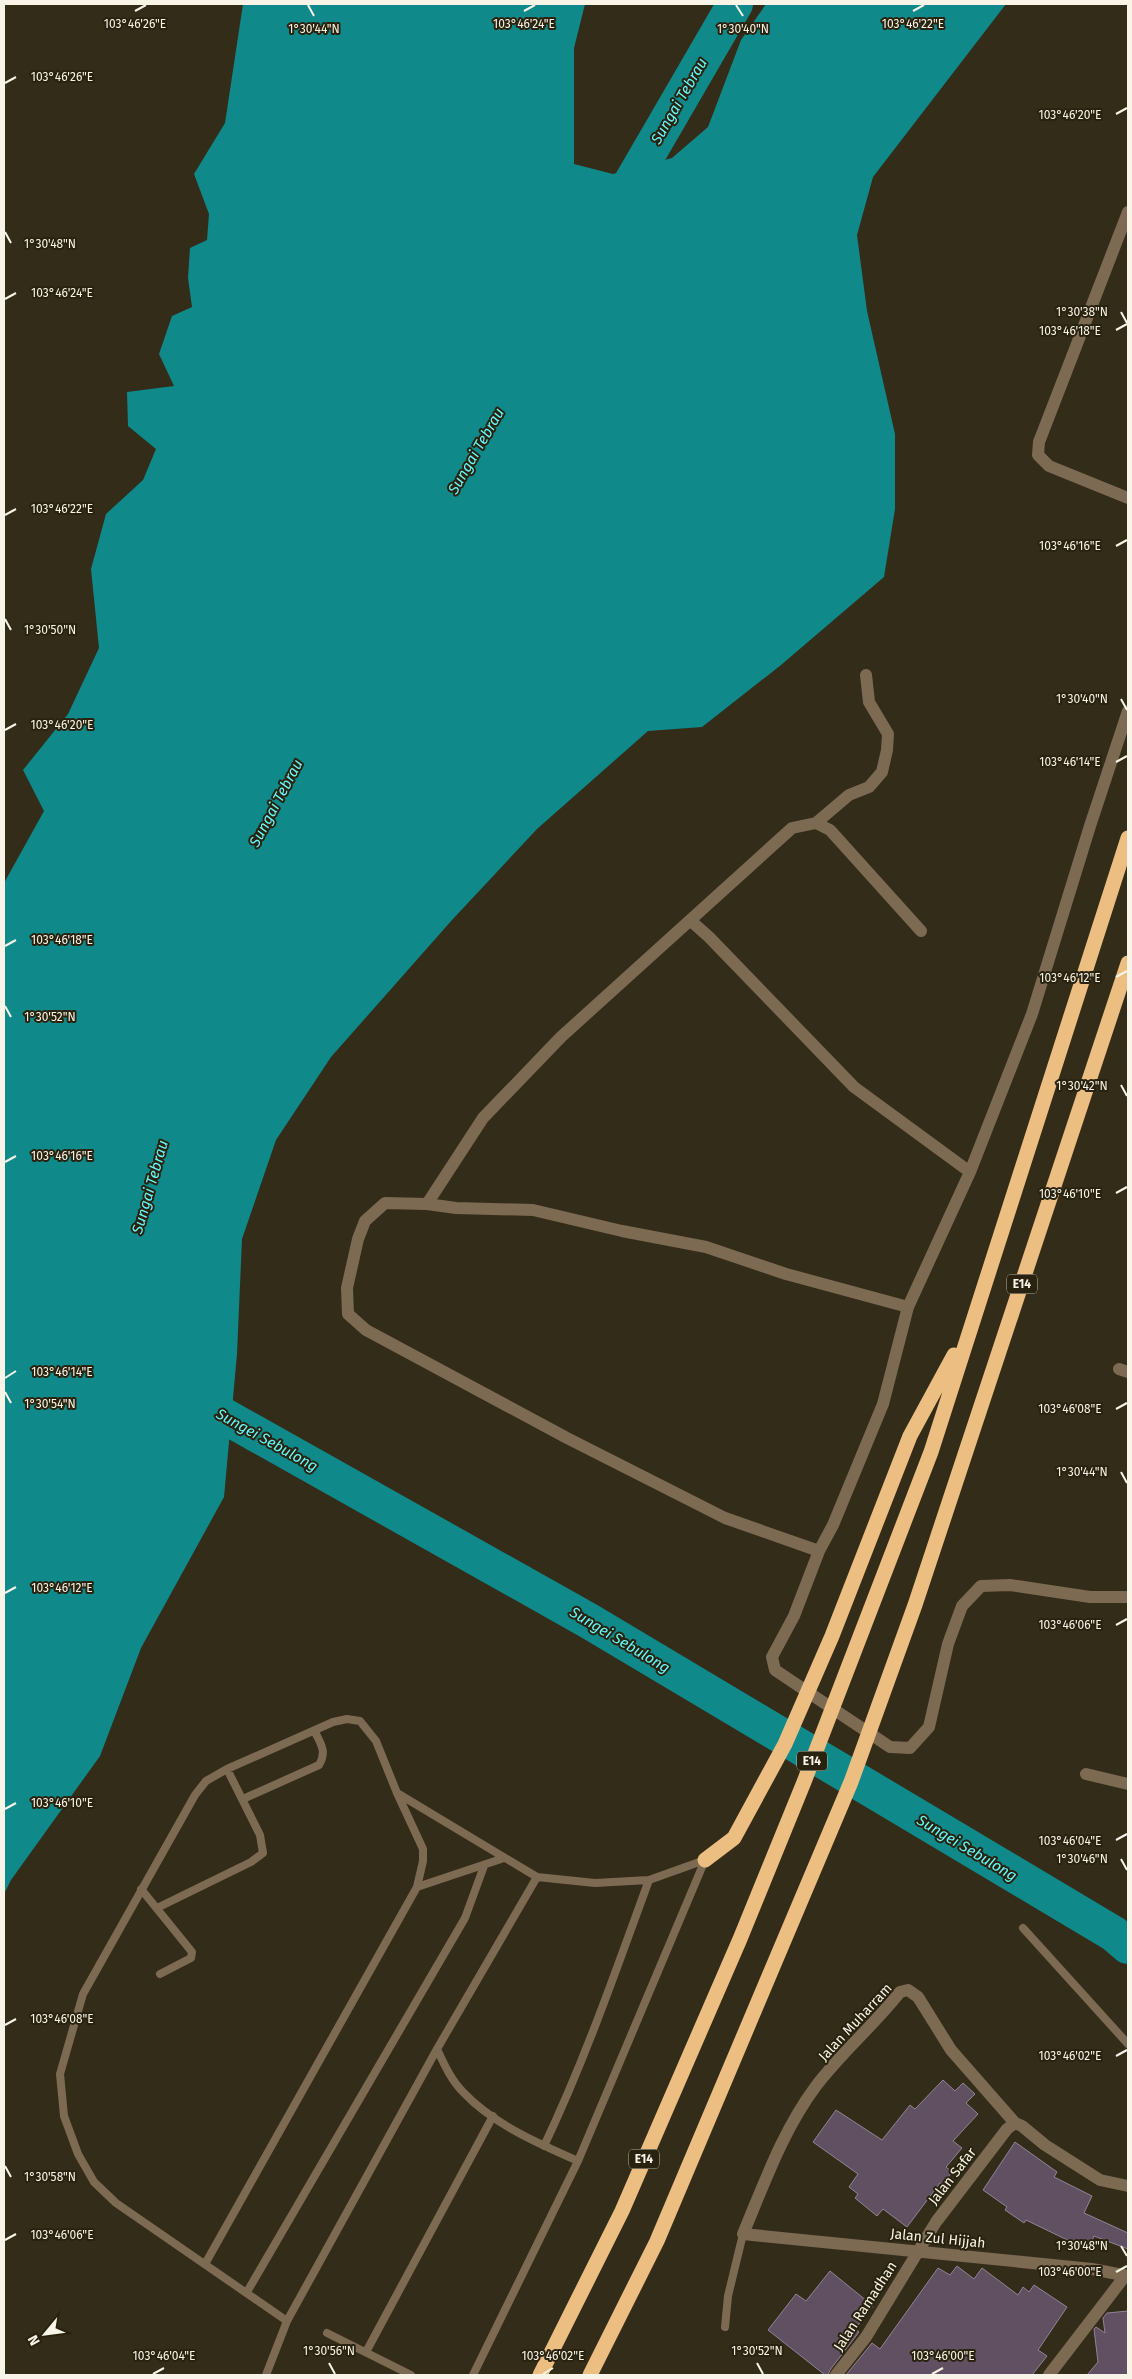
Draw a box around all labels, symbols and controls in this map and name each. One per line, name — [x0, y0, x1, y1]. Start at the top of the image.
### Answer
text: 103°46'26"E — [104, 17, 166, 31]
text: 103°46'24"E — [493, 17, 555, 31]
text: 103°46'22"E — [882, 17, 944, 31]
text: 1°30'44"N — [288, 22, 340, 36]
text: 1°30'40"N — [717, 22, 769, 36]
water label: Sungai Tebrau — [647, 55, 711, 148]
text: 103°46'26"E — [31, 70, 93, 84]
text: 103°46'20"E — [1039, 108, 1101, 122]
text: 1°30'48"N — [24, 237, 76, 251]
text: 103°46'24"E — [31, 286, 93, 300]
text: 1°30'38"N — [1056, 305, 1108, 319]
text: 103°46'18"E — [1039, 324, 1101, 338]
water label: Sungai Tebrau — [444, 405, 508, 498]
text: 103°46'22"E — [31, 502, 93, 516]
text: 103°46'16"E — [1039, 539, 1101, 553]
text: 1°30'50"N — [24, 623, 76, 637]
text: 1°30'40"N — [1056, 692, 1108, 706]
text: 103°46'20"E — [31, 718, 93, 732]
text: 103°46'14"E — [1039, 755, 1101, 769]
water label: Sungai Tebrau — [245, 756, 307, 851]
text: 103°46'18"E — [31, 933, 93, 947]
text: 103°46'12"E — [1039, 971, 1101, 985]
text: 1°30'52"N — [24, 1010, 76, 1024]
text: 1°30'42"N — [1056, 1079, 1108, 1093]
water label: Sungai Tebrau — [128, 1138, 172, 1237]
text: 103°46'16"E — [31, 1149, 93, 1163]
text: 103°46'10"E — [1039, 1187, 1101, 1201]
road number: E14 — [1007, 1274, 1037, 1294]
text: 103°46'14"E — [31, 1365, 93, 1379]
text: 1°30'54"N — [24, 1397, 76, 1411]
text: 103°46'08"E — [1038, 1402, 1102, 1416]
water label: Sungei Sebulong — [212, 1404, 321, 1475]
text: 1°30'44"N — [1056, 1465, 1108, 1479]
text: 103°46'12"E — [31, 1581, 93, 1595]
water label: Sungei Sebulong — [566, 1603, 673, 1677]
text: 103°46'06"E — [1038, 1618, 1102, 1632]
road number: E14 — [797, 1752, 827, 1770]
text: 103°46'10"E — [31, 1796, 93, 1810]
water label: Sungei Sebulong — [913, 1811, 1020, 1885]
text: 103°46'04"E — [1039, 1834, 1101, 1848]
text: 1°30'46"N — [1056, 1852, 1108, 1866]
street label: Jalan Muharram — [815, 1980, 896, 2065]
text: 103°46'08"E — [30, 2012, 94, 2026]
text: 103°46'02"E — [1039, 2049, 1101, 2063]
street label: Jalan Safar — [925, 2144, 980, 2208]
road number: E14 — [629, 2150, 659, 2168]
text: 1°30'58"N — [24, 2170, 76, 2184]
street label: Jalan Zul Hijjah — [890, 2225, 986, 2252]
text: 103°46'06"E — [30, 2228, 94, 2242]
text: 1°30'48"N — [1056, 2239, 1108, 2253]
street label: Jalan Ramadhan — [830, 2258, 901, 2354]
text: 103°46'00"E — [1038, 2265, 1102, 2279]
north arrow — [20, 2309, 70, 2359]
text: N — [24, 2332, 44, 2348]
text: 1°30'56"N — [303, 2344, 355, 2358]
text: 1°30'52"N — [731, 2344, 783, 2358]
text: 103°46'04"E — [133, 2349, 195, 2363]
text: 103°46'02"E — [522, 2349, 584, 2363]
text: 103°46'00"E — [911, 2349, 975, 2363]

